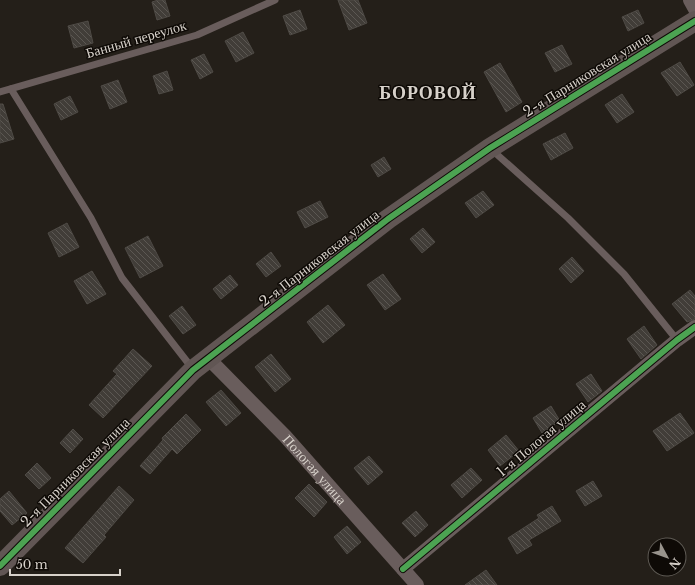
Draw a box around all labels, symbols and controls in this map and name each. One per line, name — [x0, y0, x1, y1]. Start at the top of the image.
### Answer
street label: Банный переулок — [84, 16, 189, 62]
street label: 2-я Парниковская улица — [520, 27, 655, 121]
district label: БОРОВОЙ — [379, 82, 477, 104]
street label: 2-я Парниковская улица — [255, 205, 383, 311]
street label: 1-я Пологая улица — [493, 395, 590, 481]
street label: 2-я Парниковская улица — [16, 413, 134, 531]
street label: Пологая улица — [279, 431, 351, 509]
north arrow — [647, 537, 687, 577]
scale bar — [10, 551, 120, 577]
text: N — [665, 555, 683, 573]
text: 50 m — [16, 557, 48, 572]

